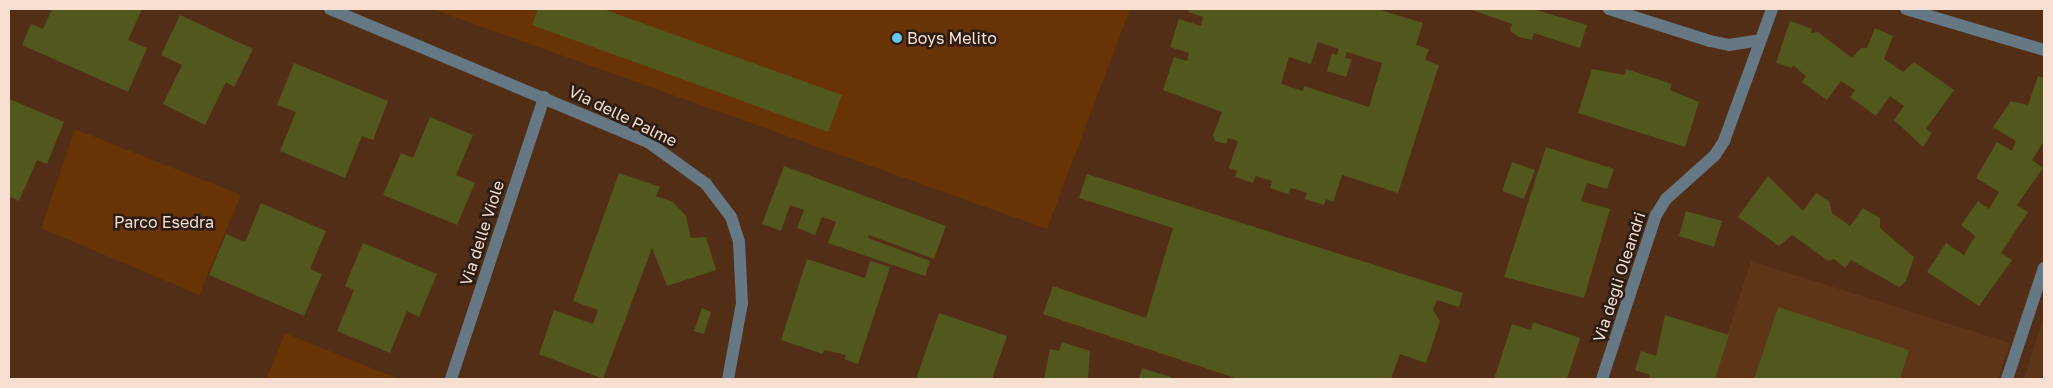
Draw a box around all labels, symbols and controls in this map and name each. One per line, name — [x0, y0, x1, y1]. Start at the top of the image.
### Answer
place label: Boys Melito — [907, 28, 997, 48]
marker: Boys Melito — [891, 32, 903, 44]
street label: Via delle Palme — [566, 81, 680, 151]
street label: Via delle Viole — [456, 178, 508, 288]
street label: Via degli Oleandri — [1589, 209, 1649, 345]
park label: Parco Esedra — [114, 212, 214, 232]

